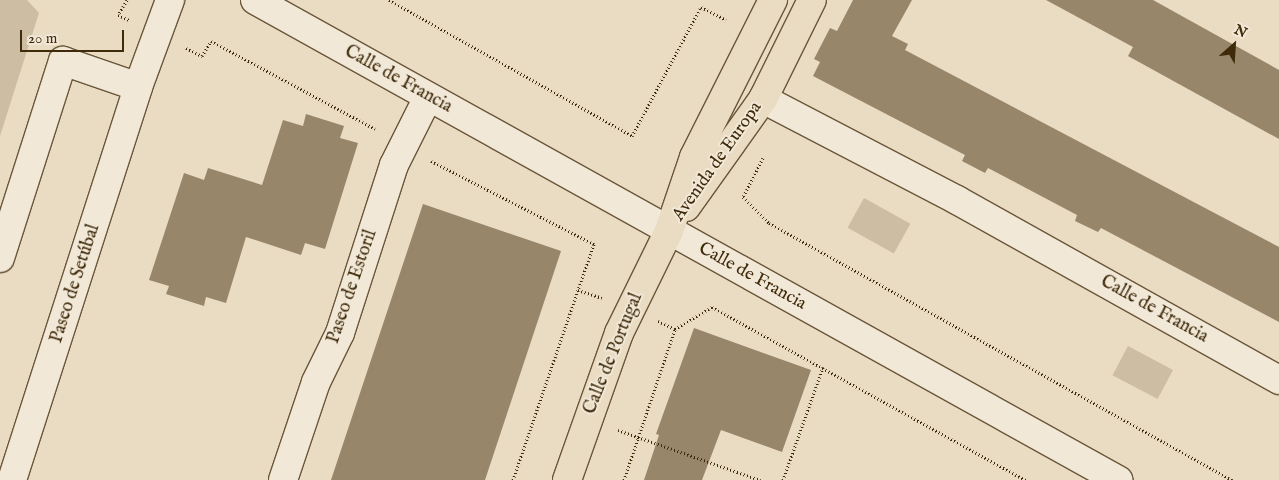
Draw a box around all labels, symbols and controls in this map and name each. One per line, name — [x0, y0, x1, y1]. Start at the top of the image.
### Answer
scale bar — [22, 20, 126, 52]
north arrow — [1209, 20, 1259, 70]
text: N — [1231, 21, 1250, 42]
text: 20 m — [28, 29, 57, 48]
street label: Calle de Francia — [340, 41, 456, 119]
street label: Avenida de Europa — [669, 98, 767, 226]
street label: Paseo de Setúbal — [47, 222, 105, 346]
street label: Paseo de Estoril — [323, 227, 383, 347]
street label: Calle de Francia — [694, 238, 810, 316]
street label: Calle de Francia — [1096, 271, 1212, 349]
street label: Calle de Portugal — [580, 290, 648, 418]

